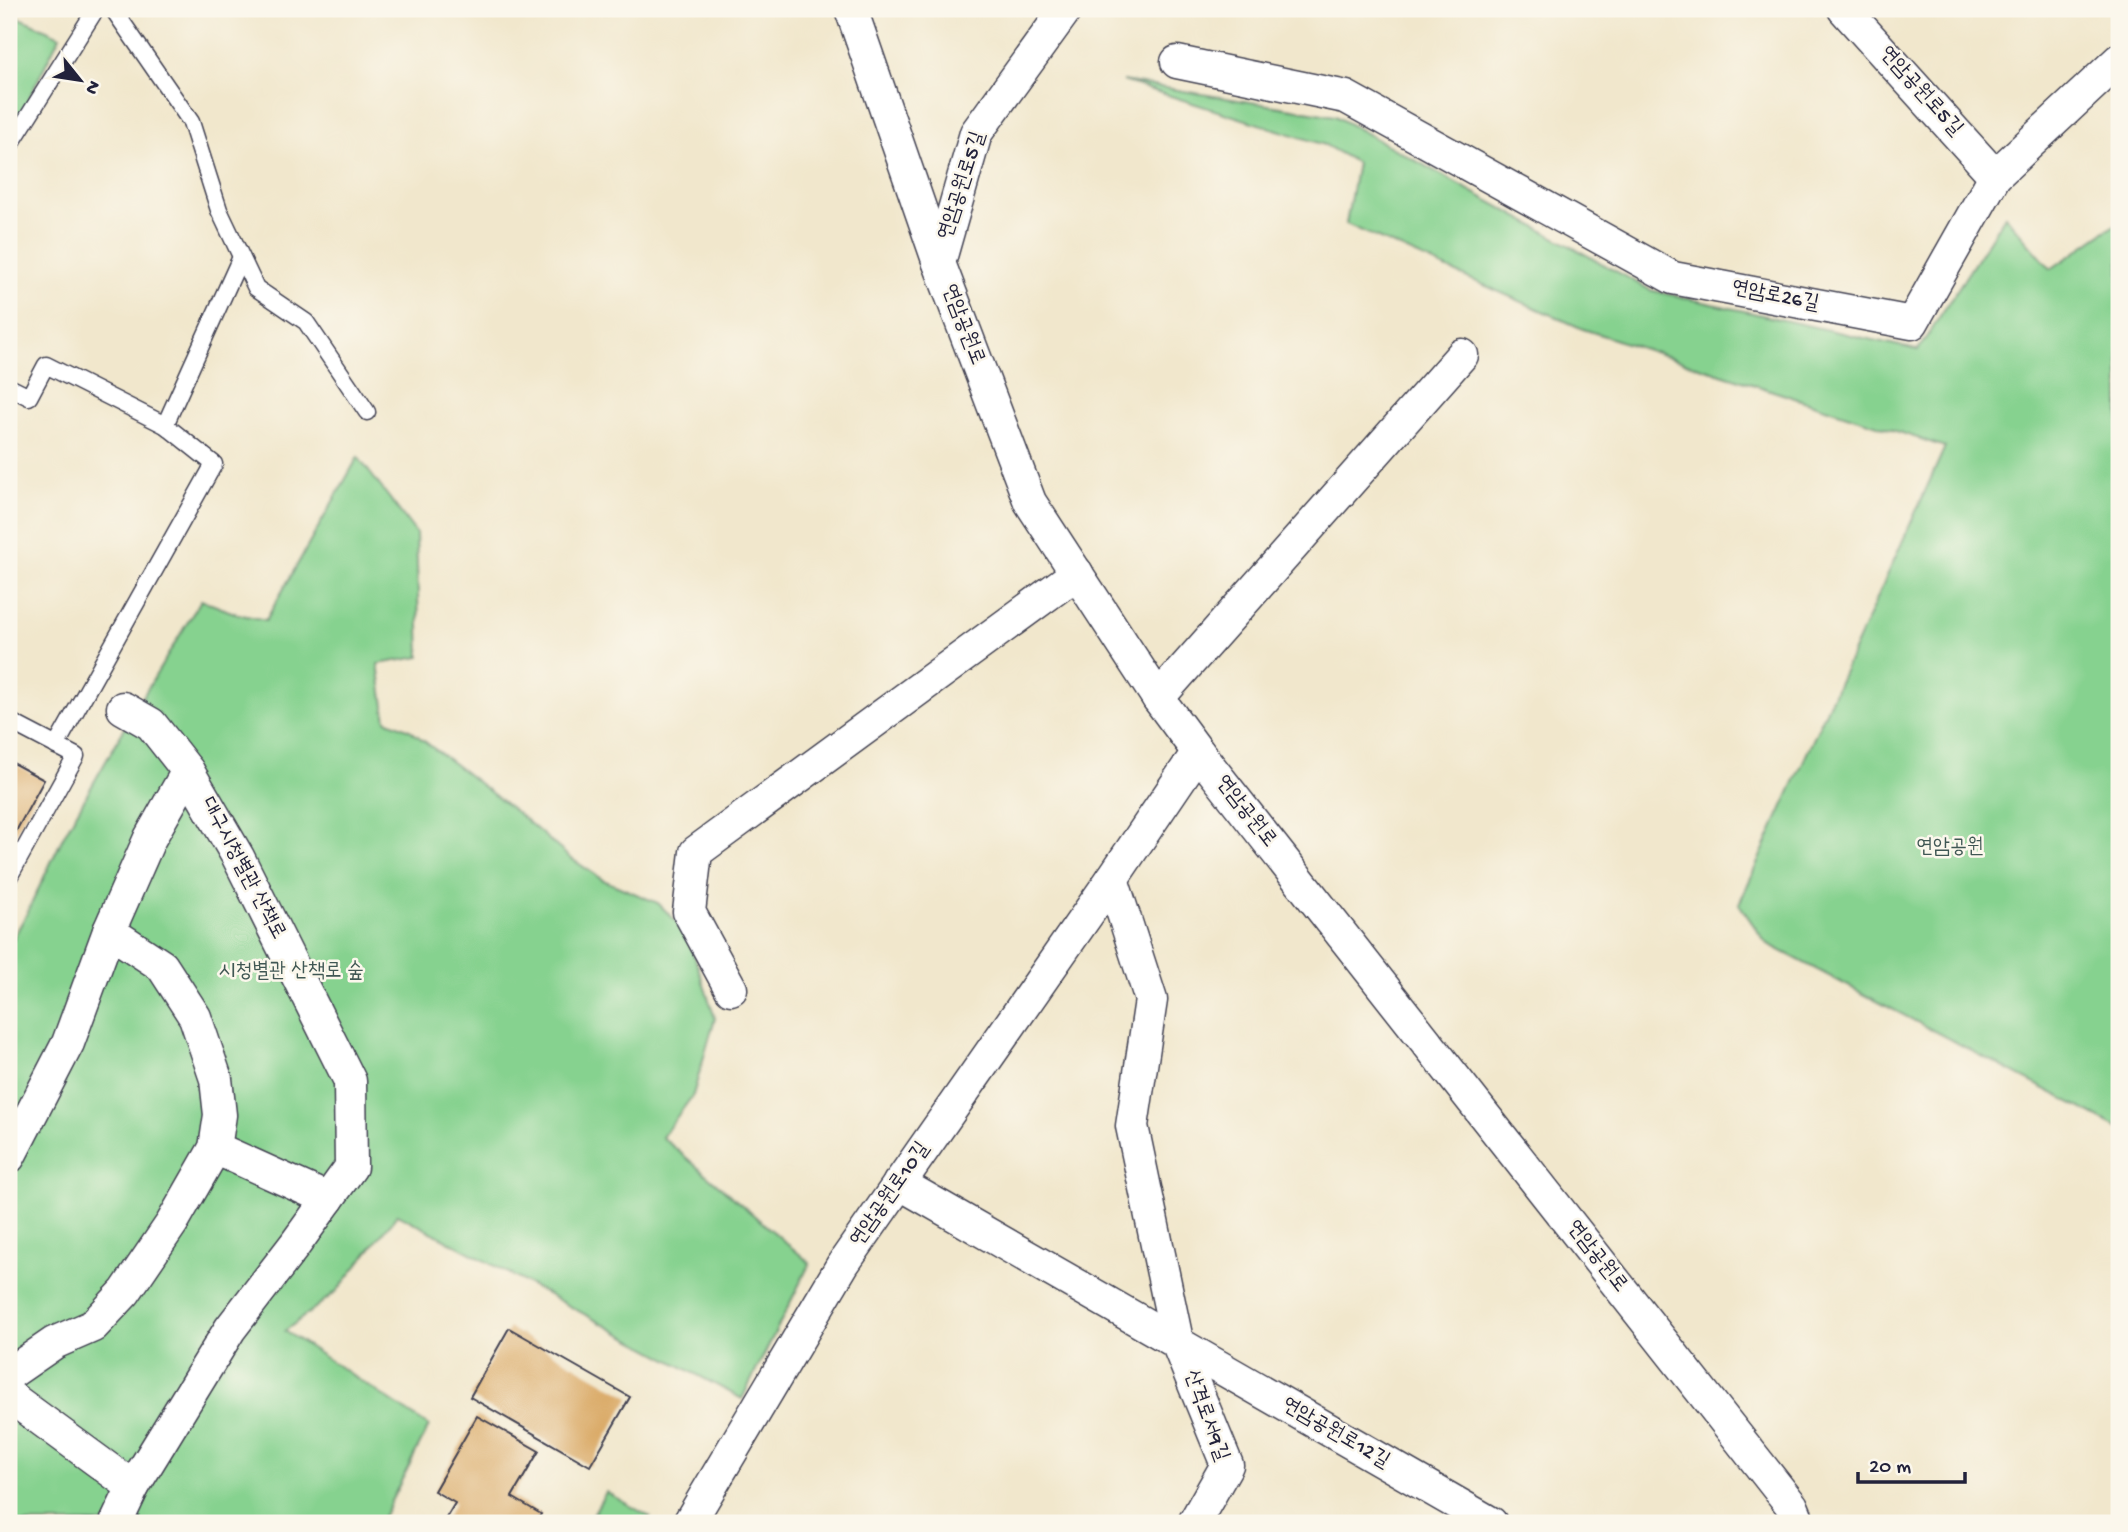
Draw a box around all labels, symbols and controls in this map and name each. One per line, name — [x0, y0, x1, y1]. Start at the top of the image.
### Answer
street label: 연암공원로5길 — [1873, 42, 1967, 142]
north arrow — [46, 46, 116, 116]
text: N — [79, 76, 105, 98]
street label: 연암공원로5길 — [934, 129, 992, 243]
street label: 연암로26길 — [1729, 276, 1821, 318]
street label: 연암공원로 — [935, 281, 989, 369]
street label: 연암공원로 — [1209, 771, 1281, 853]
street label: 대구시청별관 산책로 — [194, 794, 290, 944]
park label: 연암공원 — [1916, 836, 1984, 861]
park label: 시청별관 산책로 숲 — [218, 960, 364, 985]
street label: 연암공원로10길 — [846, 1138, 936, 1252]
street label: 연암공원로 — [1560, 1216, 1632, 1298]
street label: 산격로서9길 — [1177, 1367, 1233, 1465]
street label: 연암공원로12길 — [1277, 1393, 1393, 1475]
scale bar — [1858, 1441, 1965, 1485]
text: 20 m — [1869, 1456, 1911, 1481]

